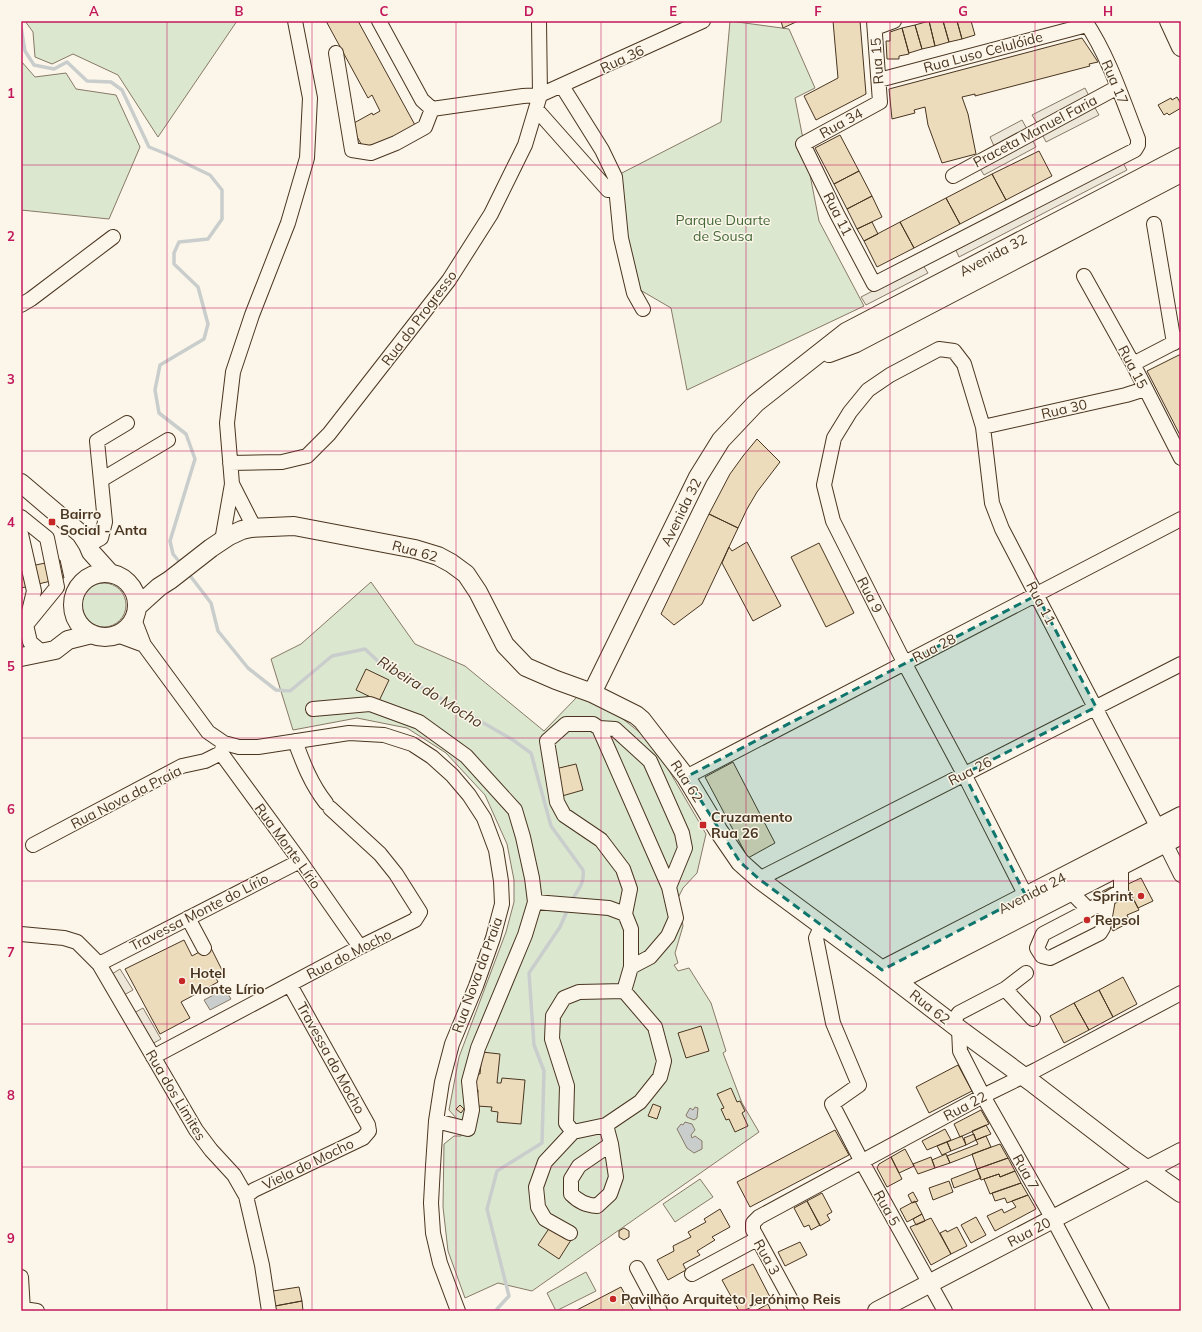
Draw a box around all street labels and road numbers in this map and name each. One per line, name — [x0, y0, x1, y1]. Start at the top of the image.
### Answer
street label: Rua Luso Celulóide — [921, 27, 1045, 77]
street label: Rua 15 — [866, 37, 888, 85]
street label: Rua 36 — [597, 41, 647, 77]
street label: Rua 17 — [1098, 57, 1132, 107]
street label: Praceta Manuel Faria — [970, 91, 1100, 171]
street label: Rua 34 — [816, 104, 866, 142]
street label: Rua 11 — [819, 189, 857, 239]
street label: Avenida 32 — [956, 230, 1030, 280]
street label: Rua do Progresso — [377, 267, 461, 369]
street label: Rua 15 — [1114, 342, 1152, 392]
street label: Rua 30 — [1039, 395, 1089, 423]
street label: Avenida 32 — [657, 475, 705, 549]
street label: Rua 62 — [390, 536, 440, 566]
street label: Rua 9 — [853, 574, 887, 616]
street label: Rua 11 — [1022, 578, 1060, 628]
street label: Rua 28 — [909, 629, 959, 667]
street label: Rua 26 — [945, 752, 995, 790]
street label: Rua 62 — [667, 757, 707, 805]
street label: Rua Nova da Praia — [68, 761, 184, 833]
street label: Rua Monte Lírio — [251, 800, 325, 892]
street label: Avenida 24 — [995, 868, 1069, 918]
street label: Travessa Monte do Lírio — [127, 869, 271, 955]
street label: Rua Nova da Praia — [448, 915, 506, 1035]
street label: Rua do Mocho — [303, 925, 395, 983]
street label: Rua 62 — [906, 986, 954, 1028]
street label: Travessa do Mocho — [293, 999, 369, 1117]
street label: Rua dos Limites — [142, 1046, 210, 1144]
street label: Rua 22 — [940, 1087, 990, 1125]
street label: Viela do Mocho — [259, 1134, 357, 1194]
street label: Rua 7 — [1009, 1151, 1043, 1193]
street label: Rua 5 — [870, 1187, 904, 1229]
street label: Rua 20 — [1004, 1213, 1054, 1251]
street label: Rua 3 — [750, 1236, 784, 1278]

